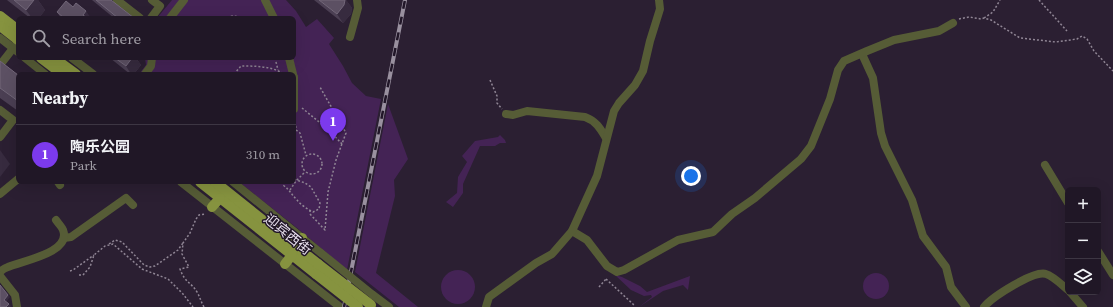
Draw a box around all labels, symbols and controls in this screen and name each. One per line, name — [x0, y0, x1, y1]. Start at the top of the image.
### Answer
search box — [16, 16, 296, 60]
icon: search — [30, 27, 52, 49]
text: Search here — [62, 28, 141, 49]
text: Nearby — [32, 86, 88, 110]
pin: 1 — [320, 108, 346, 141]
text: 陶乐公园 — [70, 136, 130, 157]
text: 1 — [41, 146, 49, 163]
text: 310 m — [246, 146, 280, 163]
text: Park — [70, 157, 97, 174]
your location — [681, 166, 701, 186]
map controls — [1065, 187, 1101, 295]
button: + — [1065, 187, 1101, 223]
street label: 迎宾西街 — [260, 209, 316, 259]
button: − — [1065, 223, 1101, 259]
button: layers — [1065, 259, 1101, 295]

